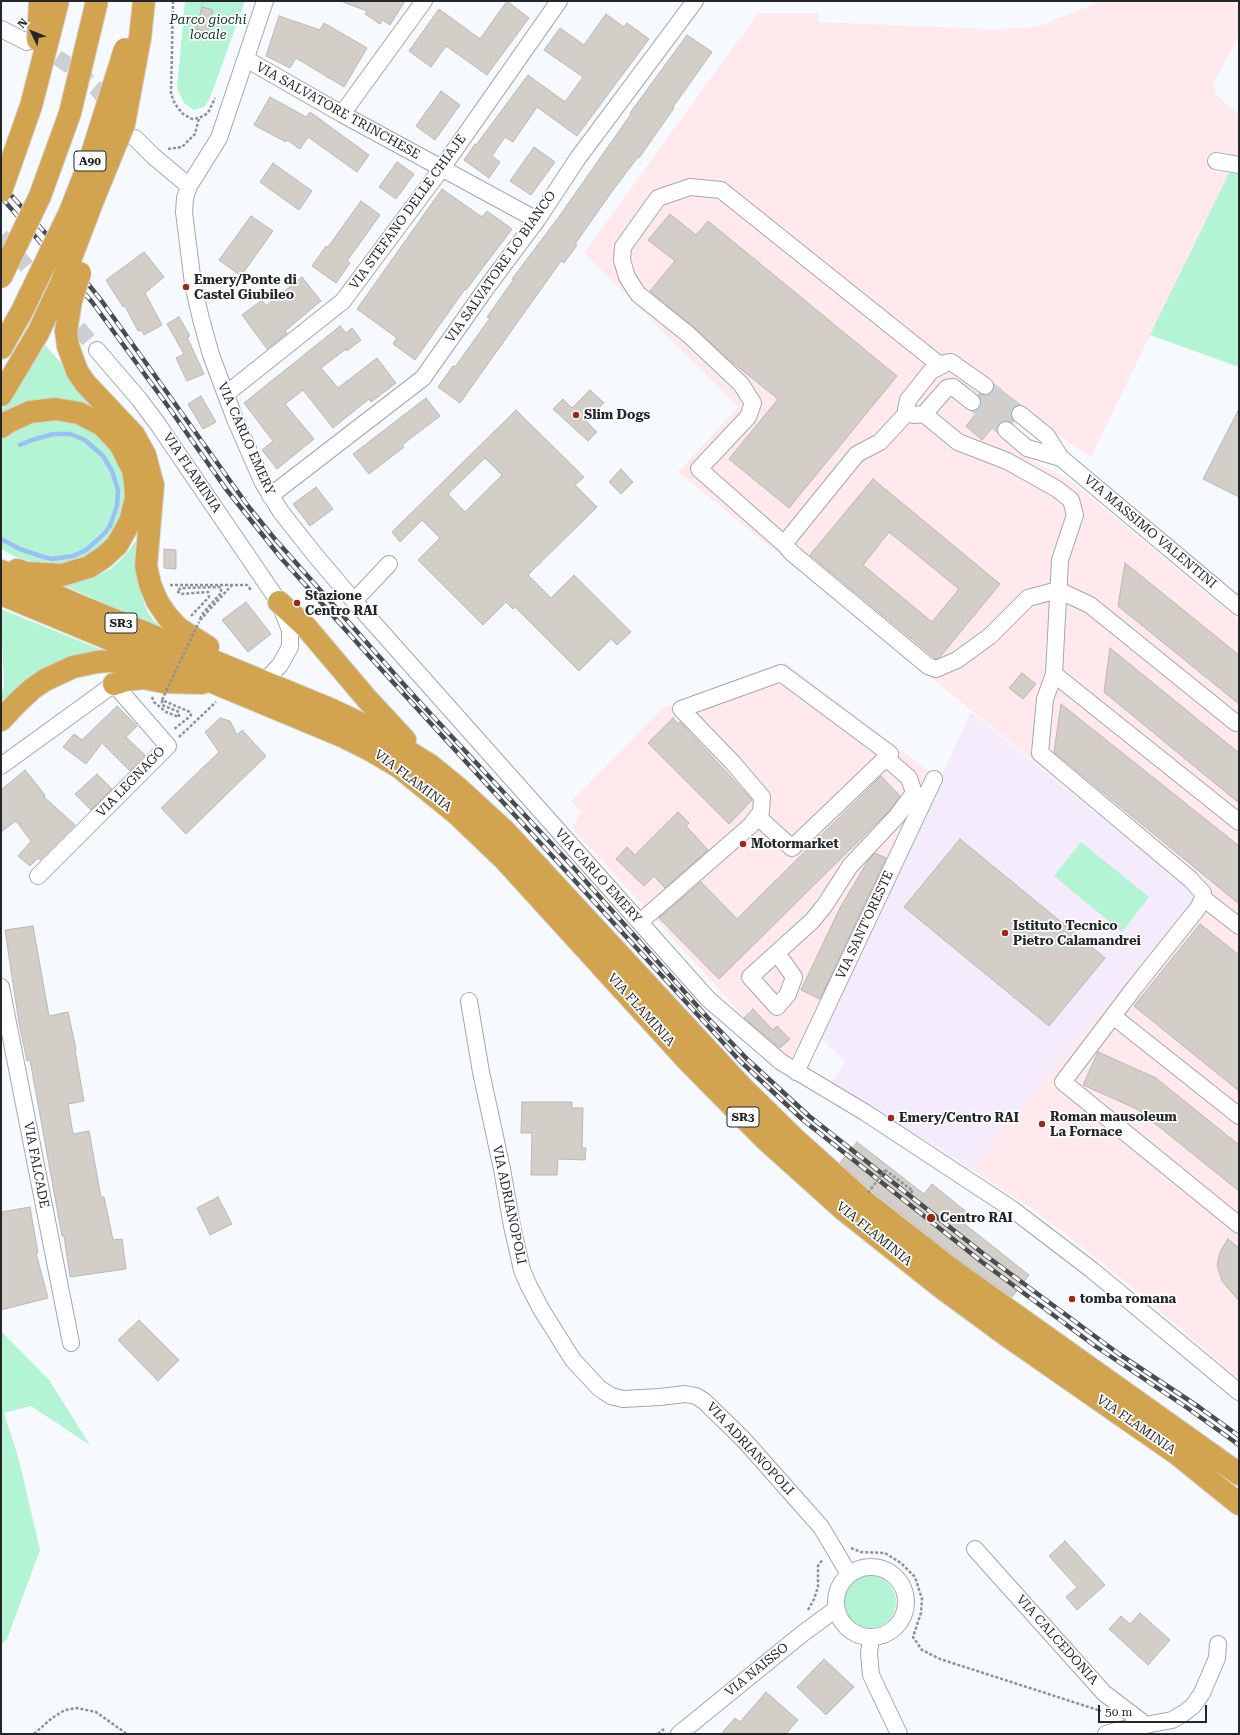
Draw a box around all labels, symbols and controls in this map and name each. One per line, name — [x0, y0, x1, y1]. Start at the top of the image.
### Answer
north arrow — [12, 12, 52, 52]
park label: Parco giochi locale — [169, 12, 247, 43]
text: N — [15, 16, 30, 31]
street label: VIA SALVATORE TRINCHESE — [253, 59, 423, 163]
street label: VIA STEFANO DELLE CHIAJE — [346, 131, 470, 293]
road number: A90 — [74, 151, 106, 171]
street label: VIA SALVATORE LO BIANCO — [443, 188, 559, 346]
place label: Emery/Ponte di Castel Giubileo — [194, 272, 297, 303]
marker: Emery/Ponte di Castel Giubileo — [181, 282, 191, 292]
street label: VIA CARLO EMERY — [214, 380, 278, 498]
place label: Slim Dogs — [584, 407, 650, 423]
marker: Slim Dogs — [571, 410, 581, 420]
street label: VIA FLAMINIA — [160, 430, 224, 516]
street label: VIA MASSIMO VALENTINI — [1081, 472, 1219, 592]
place label: Stazione Centro RAI — [305, 588, 378, 619]
marker: Stazione Centro RAI — [292, 598, 302, 608]
road number: SR3 — [105, 613, 137, 633]
street label: VIA LEGNAGO — [93, 743, 169, 821]
street label: VIA FLAMINIA — [371, 747, 455, 815]
street label: VIA CARLO EMERY — [551, 825, 645, 927]
place label: Motormarket — [751, 836, 839, 852]
marker: Motormarket — [738, 839, 748, 849]
street label: VIA SANT'ORESTE — [833, 868, 897, 982]
place label: Istituto Tecnico Pietro Calamandrei — [1013, 918, 1141, 949]
marker: Istituto Tecnico Pietro Calamandrei — [1000, 928, 1010, 938]
street label: VIA FLAMINIA — [604, 970, 678, 1050]
road number: SR3 — [727, 1107, 759, 1127]
place label: Roman mausoleum La Fornace — [1050, 1109, 1177, 1140]
place label: Emery/Centro RAI — [899, 1110, 1019, 1126]
marker: Emery/Centro RAI — [886, 1113, 896, 1123]
marker: Roman mausoleum La Fornace — [1037, 1119, 1047, 1129]
street label: VIA FALCADE — [20, 1121, 52, 1209]
street label: VIA ADRIANOPOLI — [489, 1144, 529, 1266]
street label: VIA FLAMINIA — [833, 1199, 915, 1269]
place label: Centro RAI — [940, 1210, 1013, 1226]
marker: Centro RAI — [925, 1212, 937, 1224]
place label: tomba romana — [1080, 1291, 1176, 1307]
marker: tomba romana — [1067, 1294, 1077, 1304]
street label: VIA FLAMINIA — [1093, 1392, 1179, 1458]
street label: VIA ADRIANOPOLI — [703, 1399, 797, 1499]
street label: VIA CALCEDONIA — [1013, 1592, 1101, 1688]
street label: VIA NAISSO — [722, 1640, 792, 1700]
scale bar — [1100, 1697, 1209, 1723]
text: 50 m — [1105, 1705, 1132, 1719]

